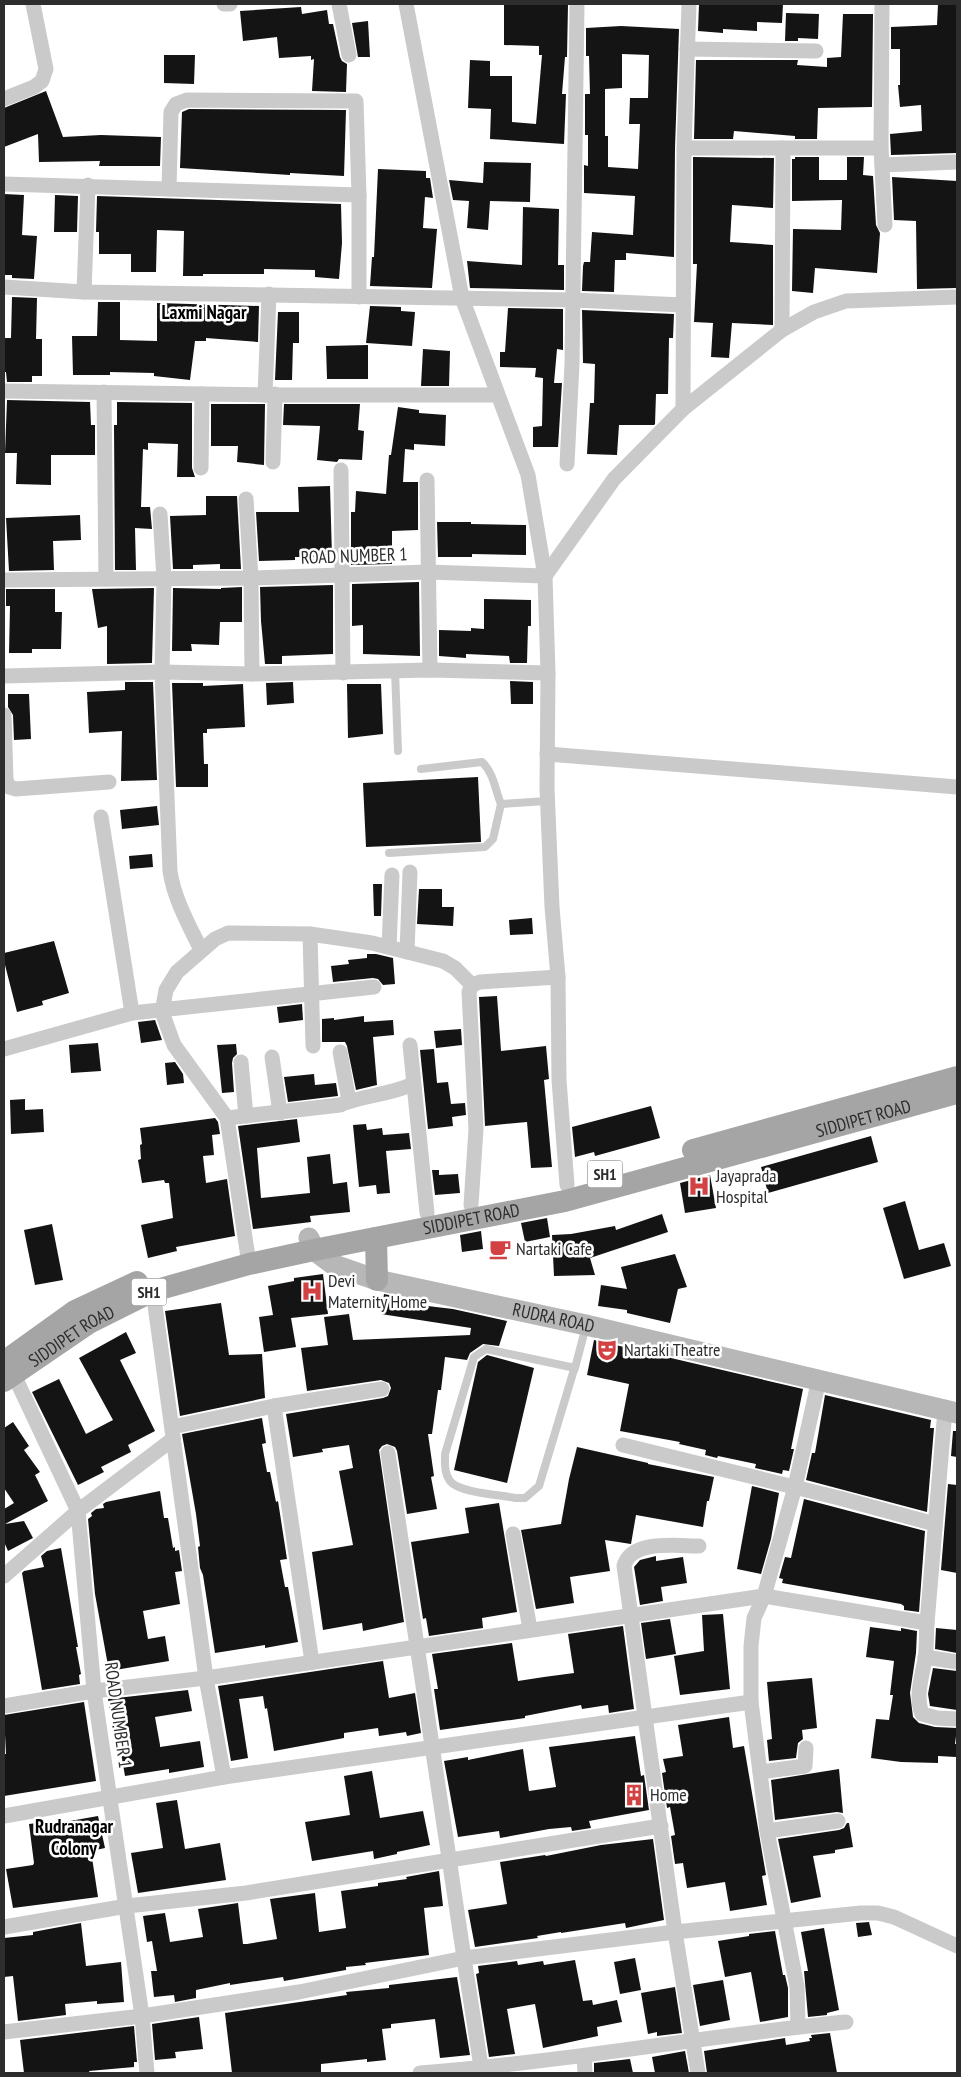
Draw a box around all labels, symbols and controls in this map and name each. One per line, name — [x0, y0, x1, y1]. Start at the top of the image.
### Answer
district label: Laxmi Nagar — [162, 300, 247, 324]
street label: ROAD NUMBER 1 — [300, 542, 408, 569]
street label: SIDDIPET ROAD — [813, 1094, 914, 1142]
road number: SH1 — [588, 1160, 622, 1188]
place label: Jayaprada Hospital — [715, 1164, 776, 1208]
hospital icon: Jayaprada Hospital — [686, 1173, 712, 1199]
street label: SIDDIPET ROAD — [421, 1198, 521, 1239]
cafe icon: Nartaki Cafe — [487, 1236, 513, 1262]
place label: Nartaki Cafe — [516, 1237, 592, 1260]
place label: Devi Maternity Home — [328, 1269, 427, 1313]
road number: SH1 — [132, 1278, 166, 1305]
hospital icon: Devi Maternity Home — [299, 1278, 325, 1304]
street label: RUDRA ROAD — [510, 1298, 597, 1338]
street label: SIDDIPET ROAD — [24, 1300, 118, 1372]
theatre icon: Nartaki Theatre — [594, 1337, 620, 1363]
place label: Nartaki Theatre — [624, 1338, 721, 1361]
street label: ROAD NUMBER 1 — [100, 1660, 137, 1769]
building icon: Home — [621, 1782, 647, 1808]
place label: Home — [650, 1783, 687, 1806]
district label: Rudranagar Colony — [35, 1814, 113, 1860]

